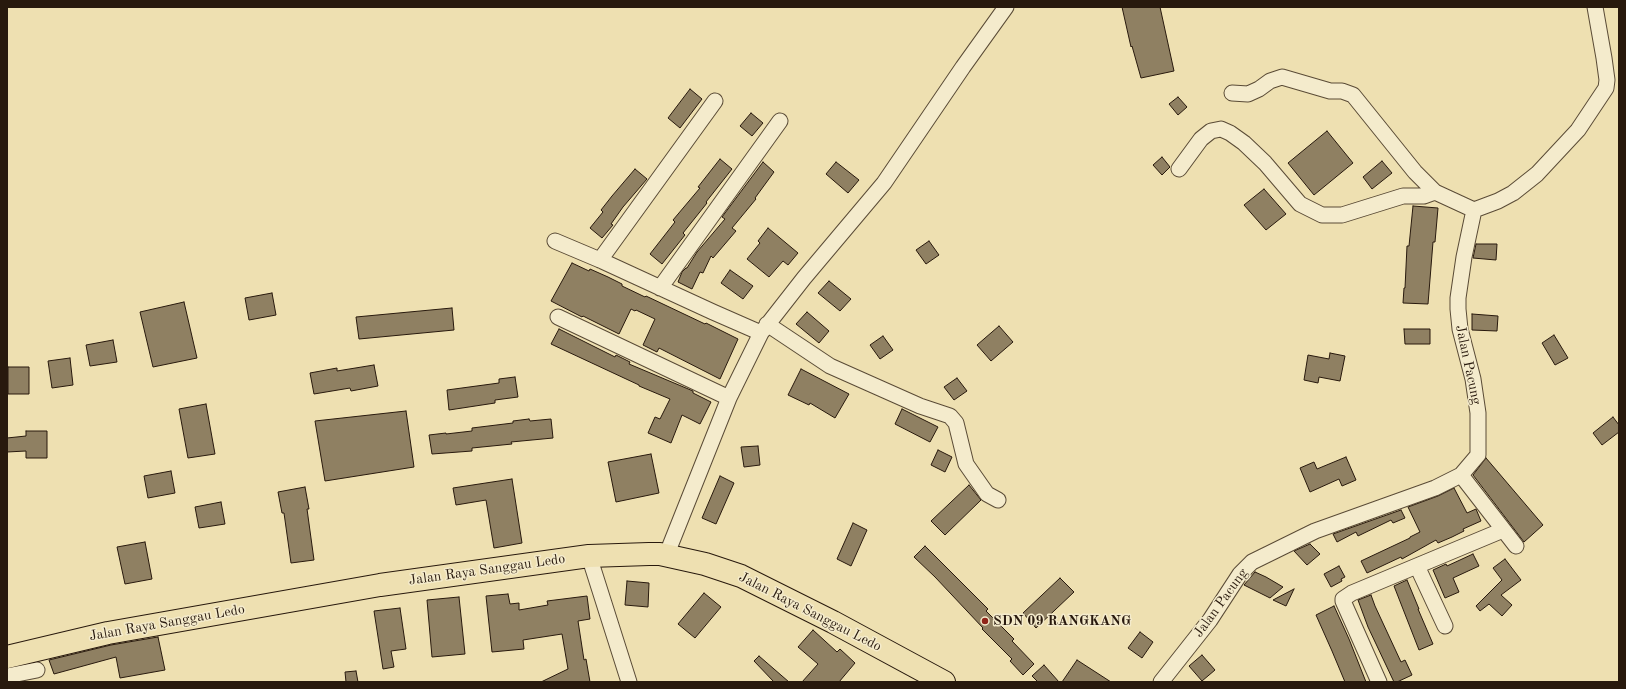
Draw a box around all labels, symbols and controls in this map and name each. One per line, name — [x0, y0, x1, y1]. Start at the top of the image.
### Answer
street label: Jalan Pacung — [1451, 324, 1485, 406]
street label: Jalan Raya Sanggau Ledo — [408, 551, 566, 589]
street label: Jalan Pacung — [1190, 565, 1252, 641]
street label: Jalan Raya Sanggau Ledo — [736, 569, 884, 655]
street label: Jalan Raya Sanggau Ledo — [88, 601, 246, 645]
place label: SDN 09 RANGKANG — [993, 613, 1131, 629]
marker: SDN 09 RANGKANG — [980, 616, 990, 626]

